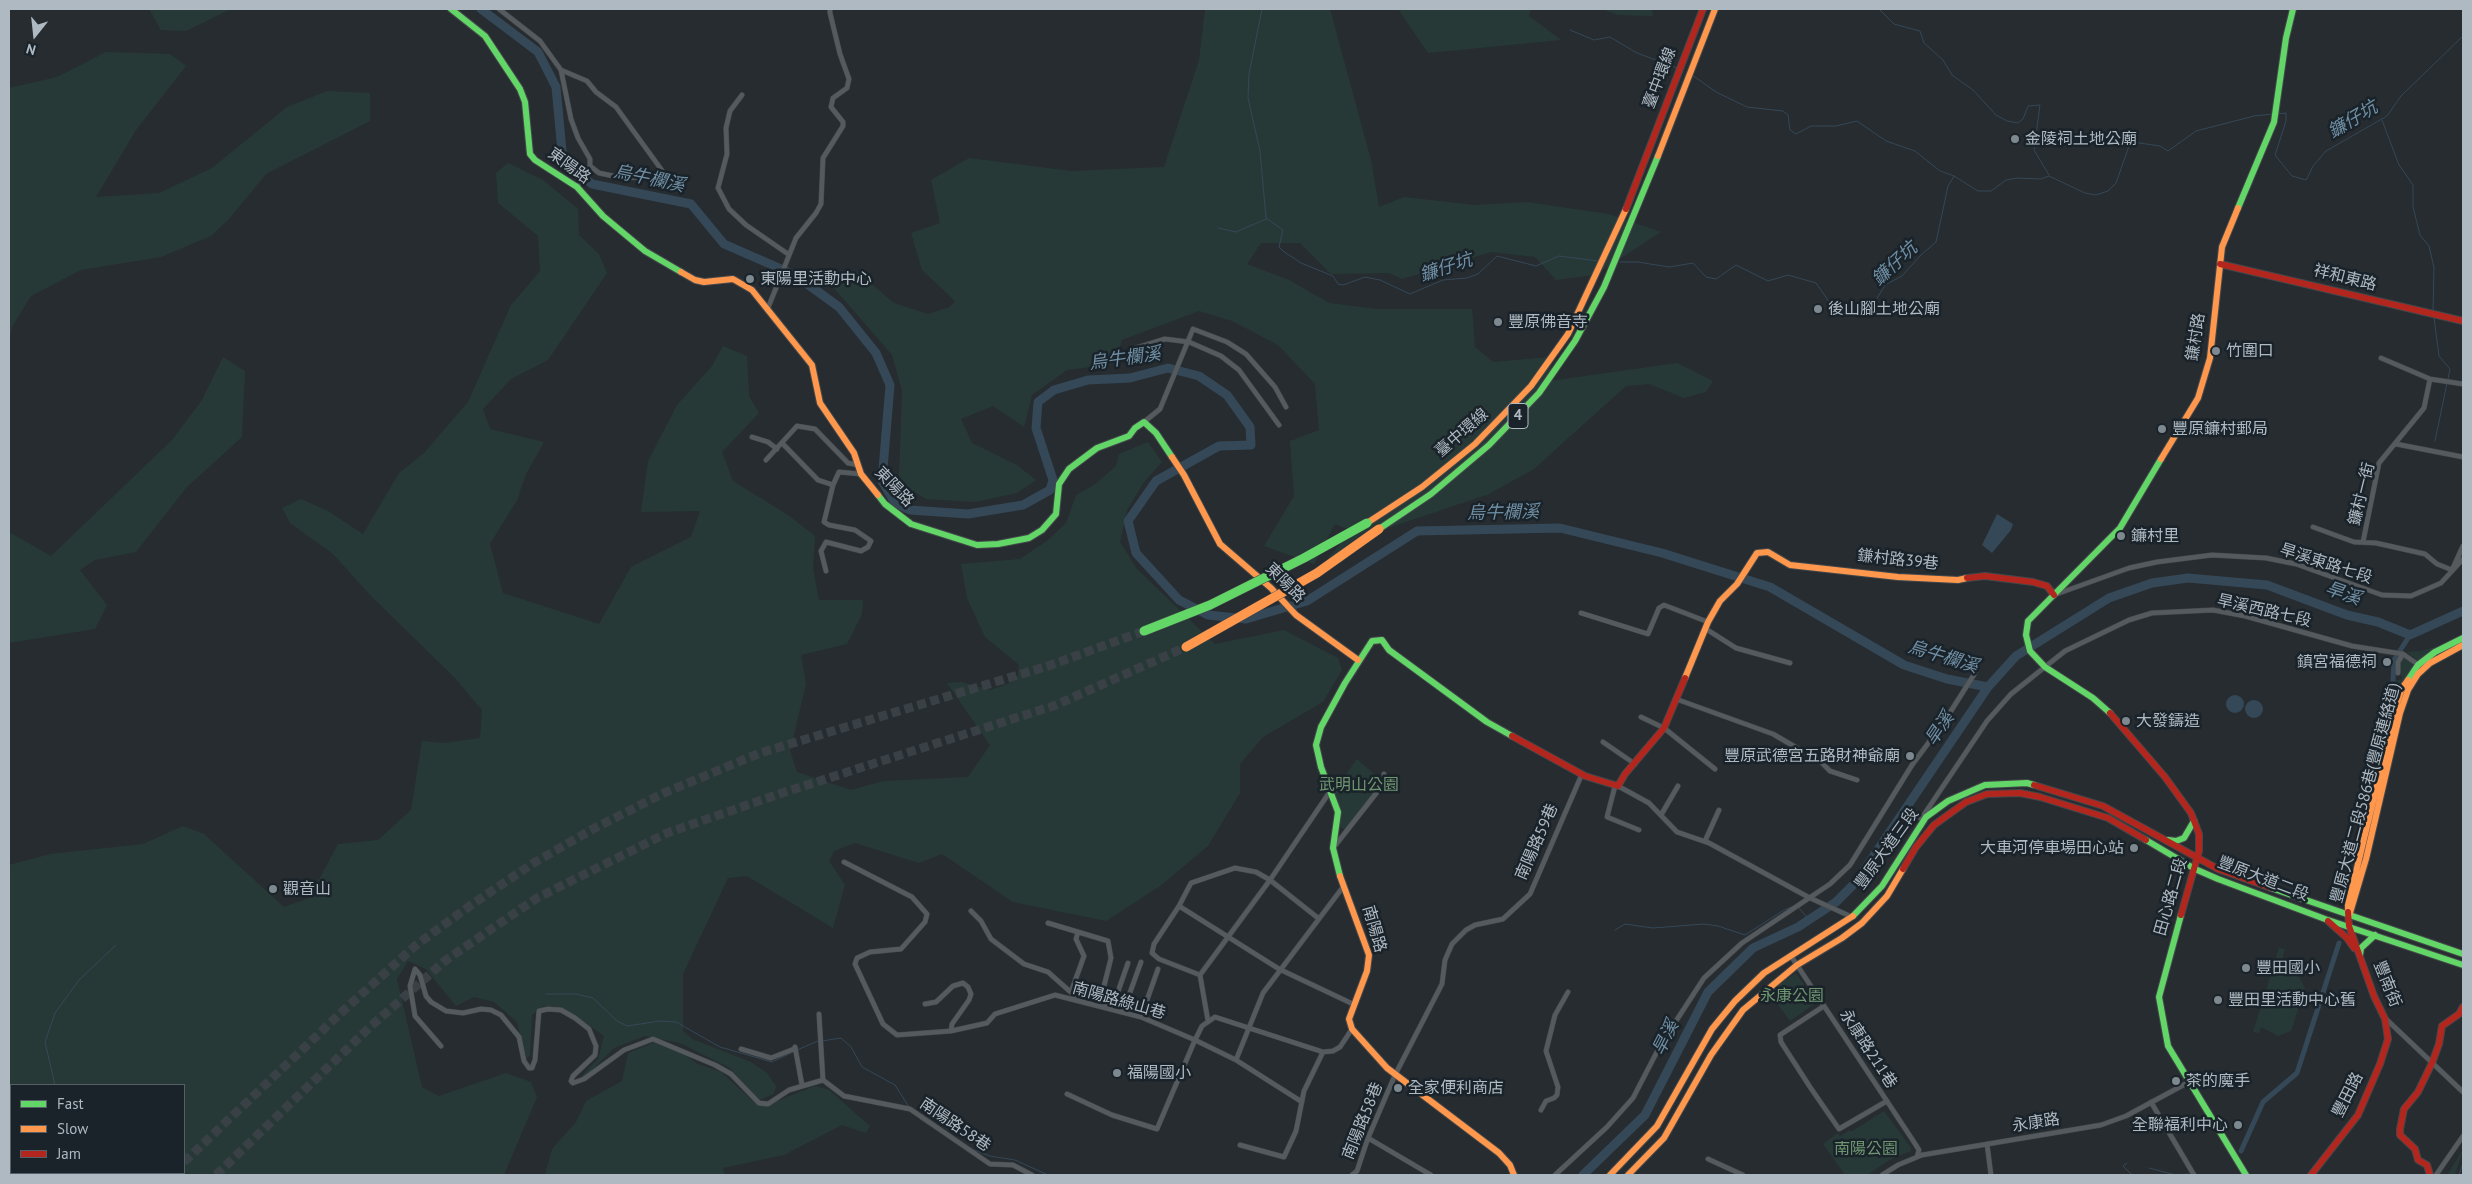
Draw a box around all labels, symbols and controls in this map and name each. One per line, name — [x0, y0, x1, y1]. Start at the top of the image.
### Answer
north arrow — [10, 10, 60, 60]
text: N — [24, 40, 38, 59]
street label: 臺中環線 — [1640, 45, 1680, 111]
water label: 鐮仔坑 — [2324, 97, 2382, 143]
place label: 金陵祠土地公廟 — [2025, 129, 2137, 149]
marker: 金陵祠土地公廟 — [2009, 133, 2021, 145]
street label: 東陽路 — [544, 144, 594, 188]
water label: 烏牛欄溪 — [612, 161, 686, 197]
water label: 鐮仔坑 — [1868, 238, 1922, 290]
water label: 鐮仔坑 — [1417, 249, 1475, 287]
street label: 祥和東路 — [2312, 261, 2378, 295]
place label: 東陽里活動中心 — [760, 269, 872, 289]
marker: 東陽里活動中心 — [744, 273, 756, 285]
place label: 後山腳土地公廟 — [1828, 299, 1940, 319]
marker: 後山腳土地公廟 — [1812, 303, 1824, 315]
place label: 豐原佛音寺 — [1508, 312, 1588, 332]
street label: 鎌村路 — [2183, 312, 2209, 362]
marker: 豐原佛音寺 — [1492, 316, 1504, 328]
place label: 竹圍口 — [2226, 341, 2274, 361]
water label: 烏牛欄溪 — [1088, 343, 1162, 375]
marker: 竹圍口 — [2210, 345, 2222, 357]
road number: 4 — [1508, 404, 1528, 428]
street label: 臺中環線 — [1432, 405, 1492, 461]
place label: 豐原鐮村郵局 — [2172, 419, 2268, 439]
marker: 豐原鐮村郵局 — [2156, 423, 2168, 435]
street label: 鐮村一街 — [2345, 461, 2379, 527]
street label: 東陽路 — [870, 463, 918, 511]
water label: 烏牛欄溪 — [1467, 502, 1539, 524]
place label: 鐮村里 — [2131, 526, 2179, 546]
marker: 鐮村里 — [2115, 530, 2127, 542]
street label: 旱溪東路七段 — [2277, 540, 2375, 588]
street label: 鎌村路39巷 — [1856, 546, 1940, 574]
street label: 東陽路 — [1261, 559, 1309, 607]
water label: 旱溪 — [2322, 578, 2364, 610]
street label: 旱溪西路七段 — [2215, 591, 2313, 631]
water label: 烏牛欄溪 — [1905, 636, 1981, 678]
place label: 鎮宮福德祠 — [2297, 652, 2377, 672]
marker: 鎮宮福德祠 — [2381, 656, 2393, 668]
street label: 豐原大道二段586巷(豐原連絡道) — [2327, 681, 2405, 905]
water label: 旱溪 — [1921, 708, 1959, 750]
place label: 大發鑄造 — [2136, 711, 2200, 731]
marker: 大發鑄造 — [2120, 715, 2132, 727]
place label: 豐原武德宮五路財神爺廟 — [1724, 746, 1900, 766]
marker: 豐原武德宮五路財神爺廟 — [1904, 750, 1916, 762]
park label: 武明山公園 — [1319, 775, 1399, 795]
street label: 南陽路59巷 — [1512, 801, 1562, 883]
street label: 豐原大道三段 — [1851, 805, 1923, 893]
place label: 大車河停車場田心站 — [1980, 838, 2124, 858]
marker: 大車河停車場田心站 — [2128, 842, 2140, 854]
street label: 豐原大道二段 — [2215, 853, 2311, 905]
street label: 田心路二段 — [2151, 856, 2191, 938]
place label: 觀音山 — [283, 879, 331, 899]
marker: 觀音山 — [267, 883, 279, 895]
street label: 南陽路 — [1358, 903, 1390, 955]
place label: 豐田國小 — [2256, 958, 2320, 978]
street label: 豐南街 — [2369, 958, 2405, 1010]
marker: 豐田國小 — [2240, 962, 2252, 974]
street label: 南陽路綠山巷 — [1070, 979, 1168, 1023]
park label: 永康公園 — [1760, 986, 1824, 1006]
place label: 豐田里活動中心舊 — [2228, 990, 2356, 1010]
marker: 豐田里活動中心舊 — [2212, 994, 2224, 1006]
street label: 永康路211巷 — [1835, 1006, 1901, 1092]
water label: 旱溪 — [1648, 1017, 1684, 1059]
place label: 福陽國小 — [1127, 1063, 1191, 1083]
marker: 福陽國小 — [1111, 1067, 1123, 1079]
street label: 豐田路 — [2329, 1069, 2367, 1121]
place label: 茶的魔手 — [2186, 1071, 2250, 1091]
marker: 茶的魔手 — [2170, 1075, 2182, 1087]
place label: 全家便利商店 — [1408, 1078, 1504, 1098]
street label: 南陽路58巷 — [1339, 1080, 1387, 1162]
marker: 全家便利商店 — [1392, 1082, 1404, 1094]
legend — [10, 1084, 185, 1174]
text: Fast — [57, 1094, 84, 1113]
street label: 南陽路58巷 — [916, 1094, 994, 1156]
street label: 永康路 — [2011, 1110, 2061, 1136]
place label: 全聯福利中心 — [2132, 1115, 2228, 1135]
text: Slow — [57, 1119, 88, 1138]
marker: 全聯福利中心 — [2232, 1119, 2244, 1131]
park label: 南陽公園 — [1834, 1139, 1898, 1159]
text: Jam — [57, 1144, 81, 1163]

